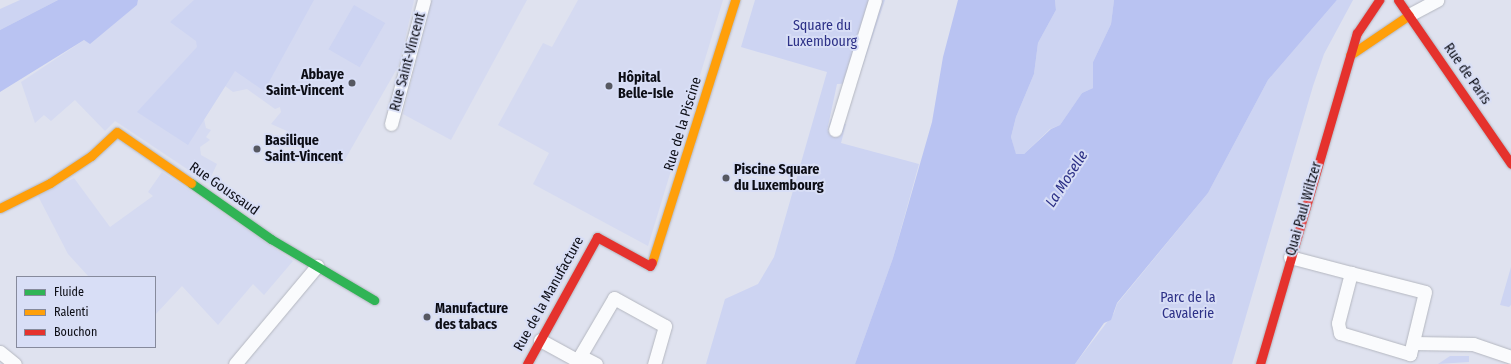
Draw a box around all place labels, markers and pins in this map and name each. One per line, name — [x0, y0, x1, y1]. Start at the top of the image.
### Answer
place label: Abbaye Saint-Vincent — [266, 67, 344, 100]
place label: Hôpital Belle-Isle — [618, 70, 674, 102]
marker: Abbaye Saint-Vincent — [347, 78, 357, 88]
marker: Hôpital Belle-Isle — [603, 80, 615, 92]
place label: Basilique Saint-Vincent — [265, 133, 343, 166]
marker: Basilique Saint-Vincent — [252, 144, 262, 154]
place label: Piscine Square du Luxembourg — [734, 162, 824, 194]
marker: Piscine Square du Luxembourg — [721, 173, 731, 183]
place label: Manufacture des tabacs — [435, 301, 508, 334]
marker: Manufacture des tabacs — [422, 312, 432, 322]

